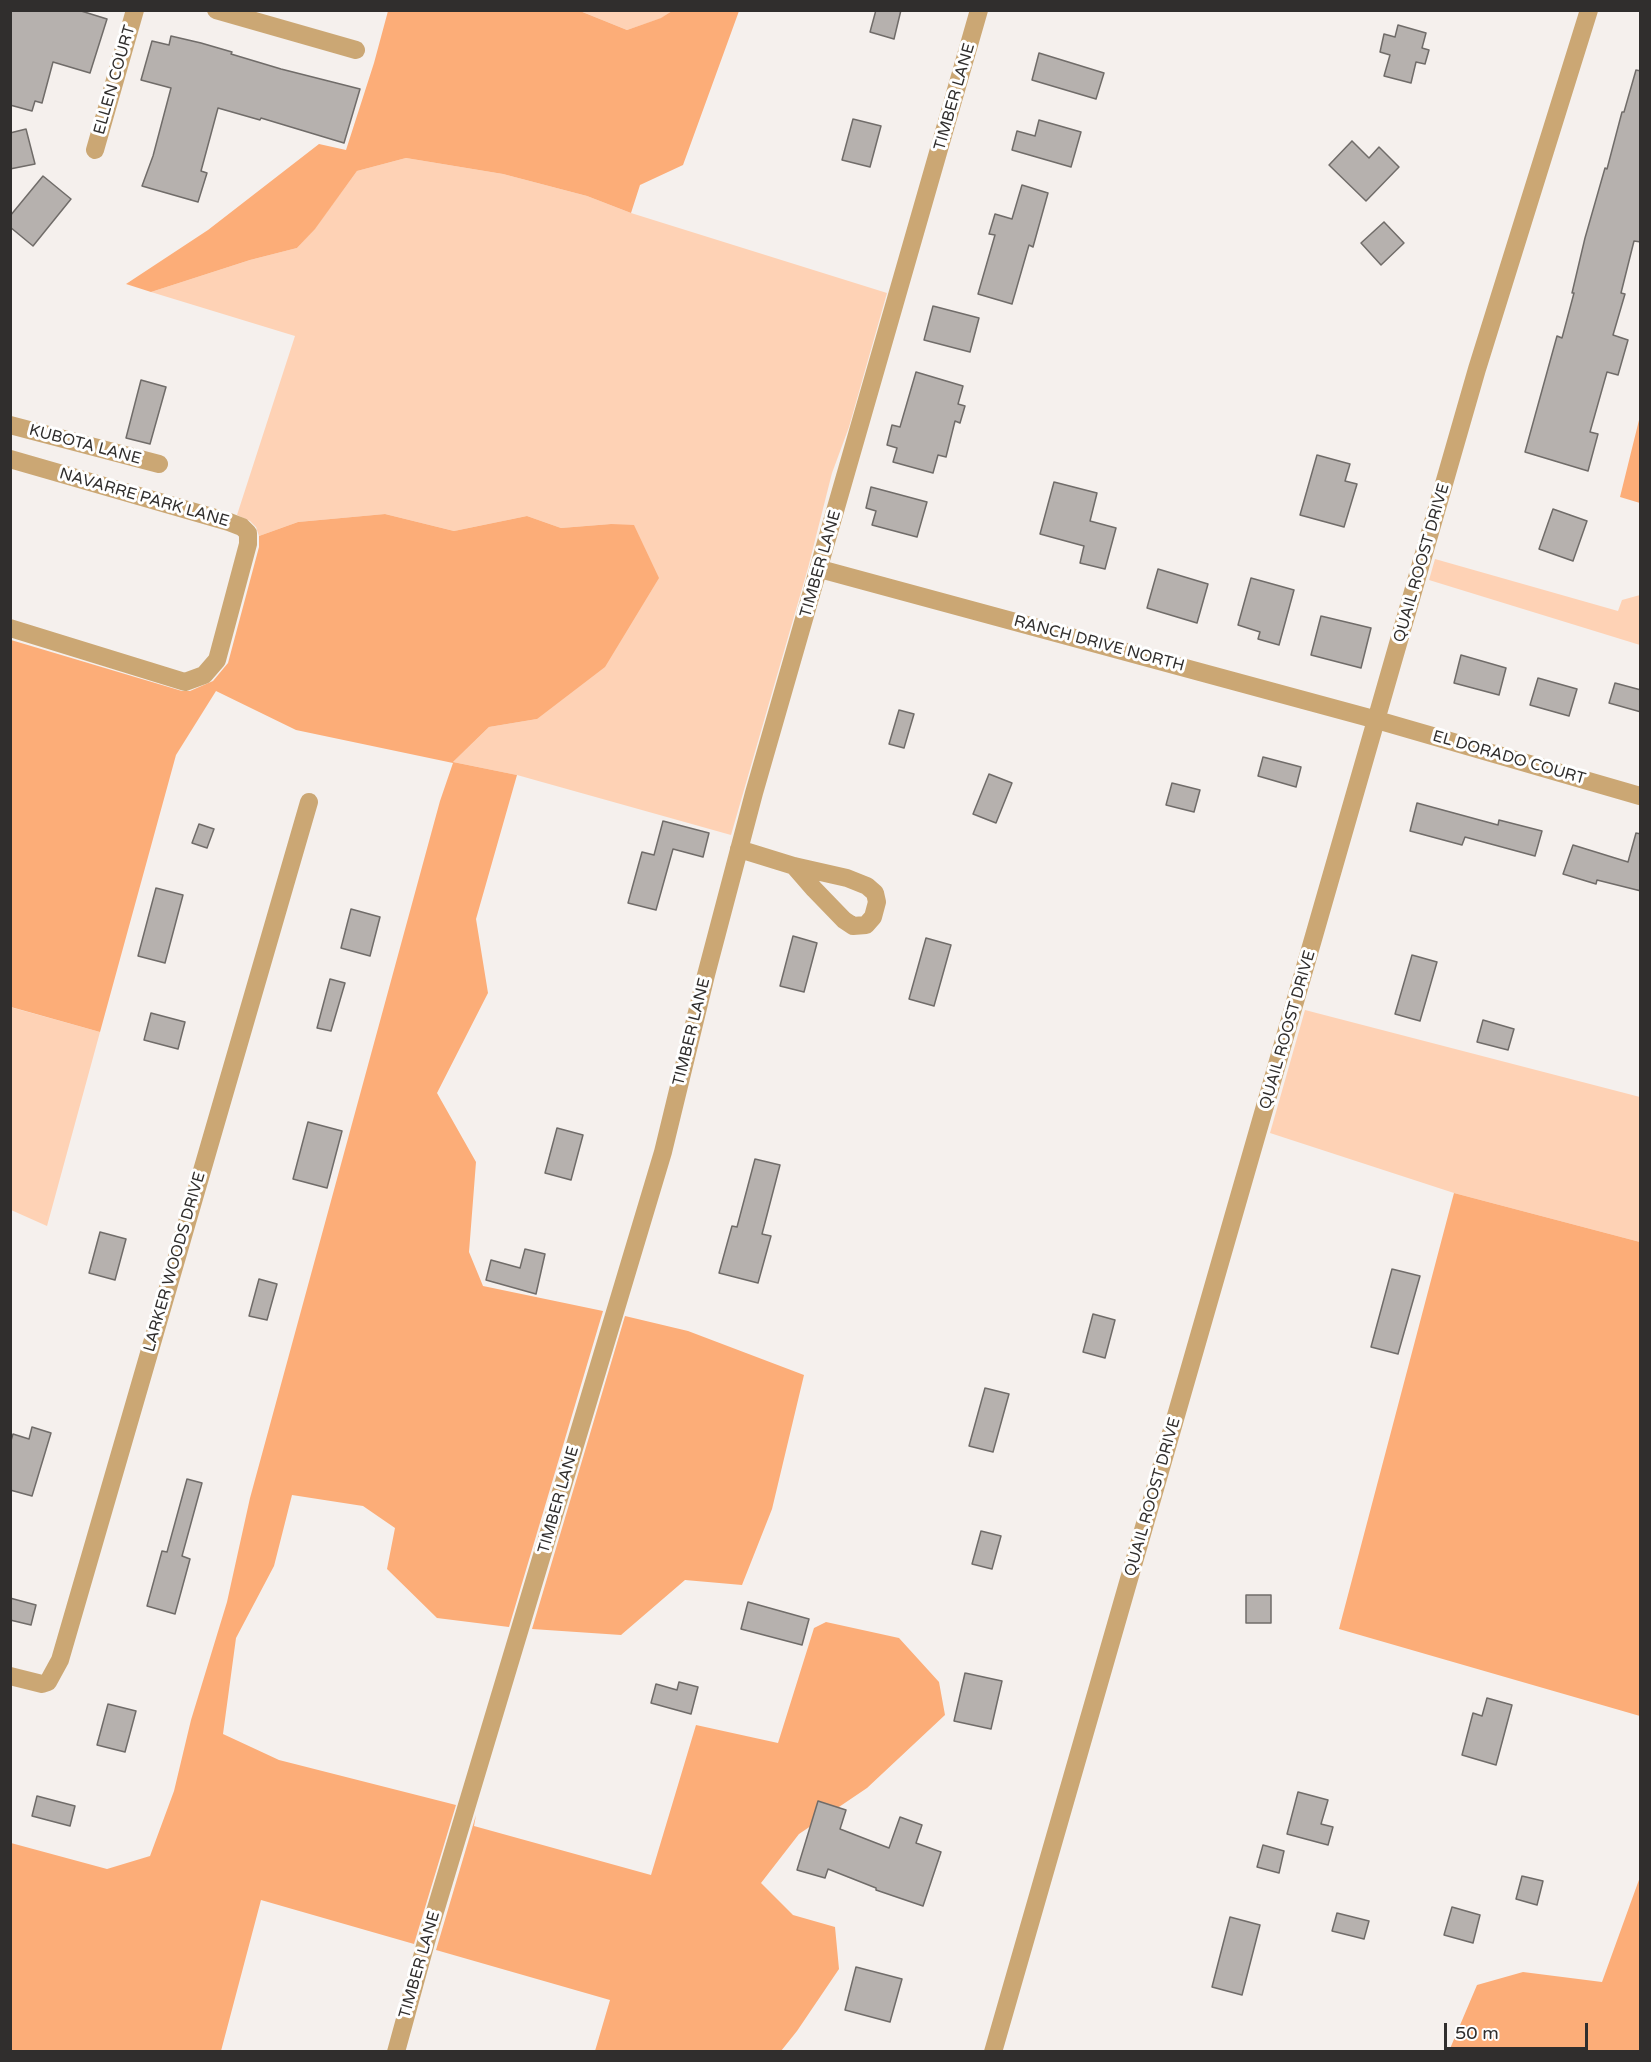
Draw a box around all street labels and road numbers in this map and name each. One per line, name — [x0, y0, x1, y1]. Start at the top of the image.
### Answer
street label: ELLEN COURT — [90, 23, 140, 137]
street label: TIMBER LANE — [931, 41, 979, 153]
street label: KUBOTA LANE — [27, 421, 143, 469]
street label: NAVARRE PARK LANE — [57, 465, 231, 531]
street label: QUAIL ROOST DRIVE — [1390, 481, 1454, 645]
street label: TIMBER LANE — [797, 508, 845, 620]
street label: RANCH DRIVE NORTH — [1011, 612, 1187, 676]
street label: EL DORADO COURT — [1430, 727, 1588, 789]
street label: QUAIL ROOST DRIVE — [1256, 948, 1320, 1112]
street label: TIMBER LANE — [669, 976, 715, 1088]
street label: LARKER WOODS DRIVE — [140, 1170, 210, 1354]
street label: QUAIL ROOST DRIVE — [1121, 1415, 1185, 1579]
street label: TIMBER LANE — [535, 1444, 583, 1556]
street label: TIMBER LANE — [396, 1909, 444, 2021]

